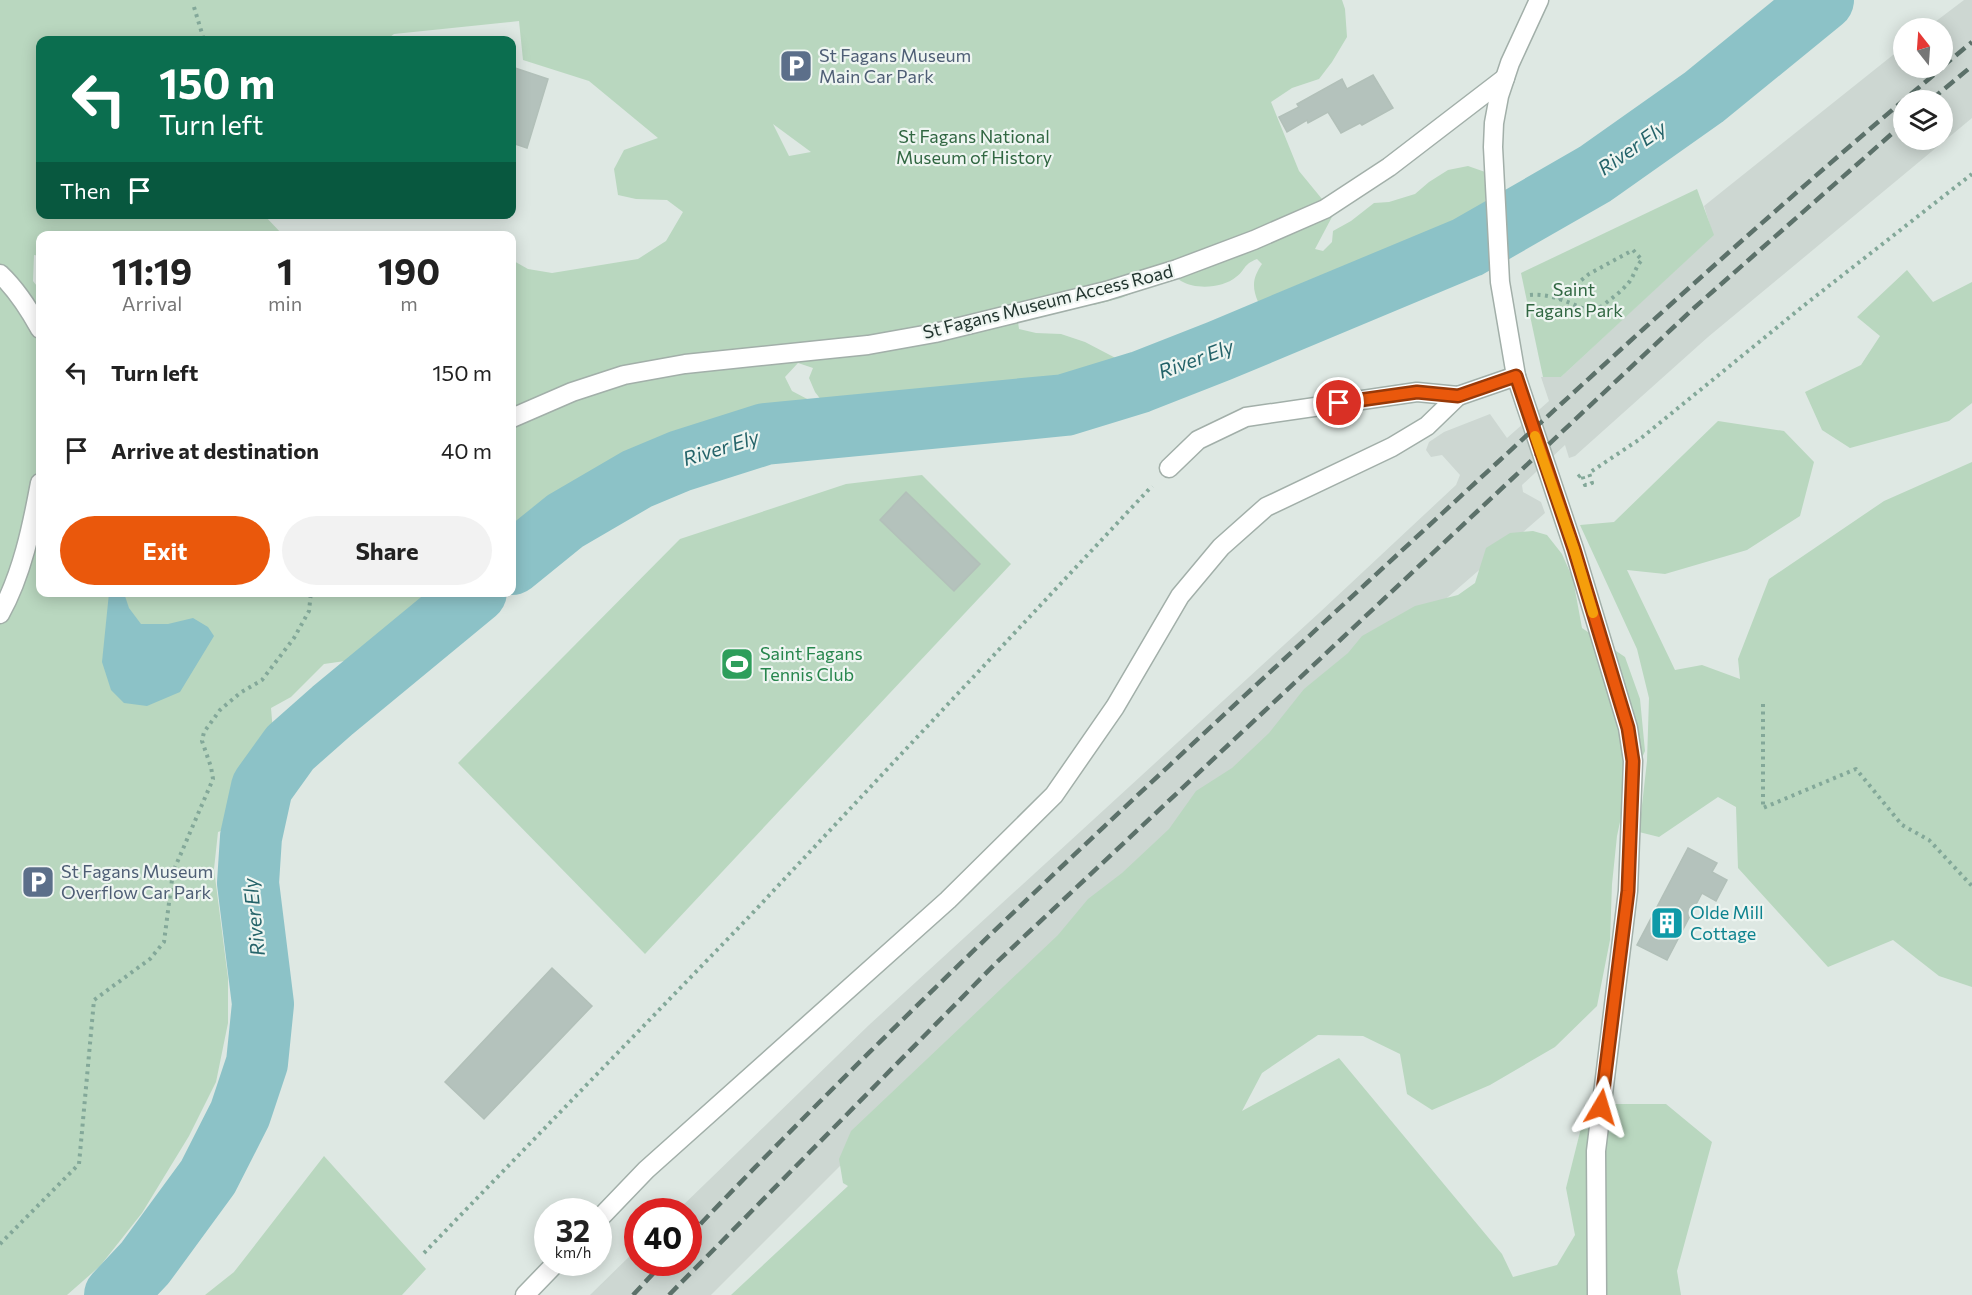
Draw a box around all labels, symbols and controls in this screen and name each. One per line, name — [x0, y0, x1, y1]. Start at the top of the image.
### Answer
north arrow — [1893, 18, 1953, 78]
map controls — [1893, 18, 1953, 150]
place label: St Fagans Museum Main Car Park — [819, 44, 971, 87]
parking icon: St Fagans Museum Main Car Park — [778, 48, 814, 84]
text: 150 m — [159, 56, 275, 108]
icon: left — [60, 60, 138, 138]
button: layers — [1893, 90, 1953, 150]
text: Turn left — [159, 108, 263, 141]
water label: River Ely — [1592, 115, 1671, 179]
park label: St Fagans National Museum of History — [896, 125, 1052, 168]
icon: arrive — [123, 174, 156, 207]
text: Then — [60, 177, 111, 204]
text: 11:19 — [112, 248, 192, 292]
text: 1 — [277, 248, 293, 292]
text: 190 — [378, 248, 440, 292]
street label: St Fagans Museum Access Road — [920, 259, 1175, 343]
park label: Saint Fagans Park — [1525, 278, 1623, 321]
text: Arrival — [122, 291, 182, 315]
text: min — [268, 291, 302, 315]
text: m — [400, 291, 418, 315]
water label: River Ely — [1155, 333, 1237, 383]
icon: left — [60, 356, 93, 389]
text: Turn left — [111, 359, 198, 386]
text: 150 m — [432, 359, 492, 386]
pin — [1313, 377, 1364, 428]
icon: arrive — [1322, 386, 1355, 419]
water label: River Ely — [680, 424, 762, 470]
icon: arrive — [60, 434, 93, 467]
text: Arrive at destination — [111, 437, 319, 464]
text: 40 m — [441, 437, 492, 464]
button: Exit — [60, 516, 270, 585]
button: Share — [282, 516, 492, 585]
place label: Saint Fagans Tennis Club — [760, 642, 863, 685]
sports icon: Saint Fagans Tennis Club — [719, 646, 755, 682]
place label: St Fagans Museum Overflow Car Park — [61, 860, 213, 903]
parking icon: St Fagans Museum Overflow Car Park — [20, 864, 56, 900]
water label: River Ely — [237, 876, 269, 957]
place label: Olde Mill Cottage — [1690, 901, 1764, 944]
building icon: Olde Mill Cottage — [1649, 905, 1685, 941]
position arrow — [1569, 1075, 1633, 1139]
speed limit sign: 40 — [624, 1198, 702, 1276]
text: 32 — [556, 1211, 590, 1248]
text: km/h — [555, 1243, 591, 1261]

